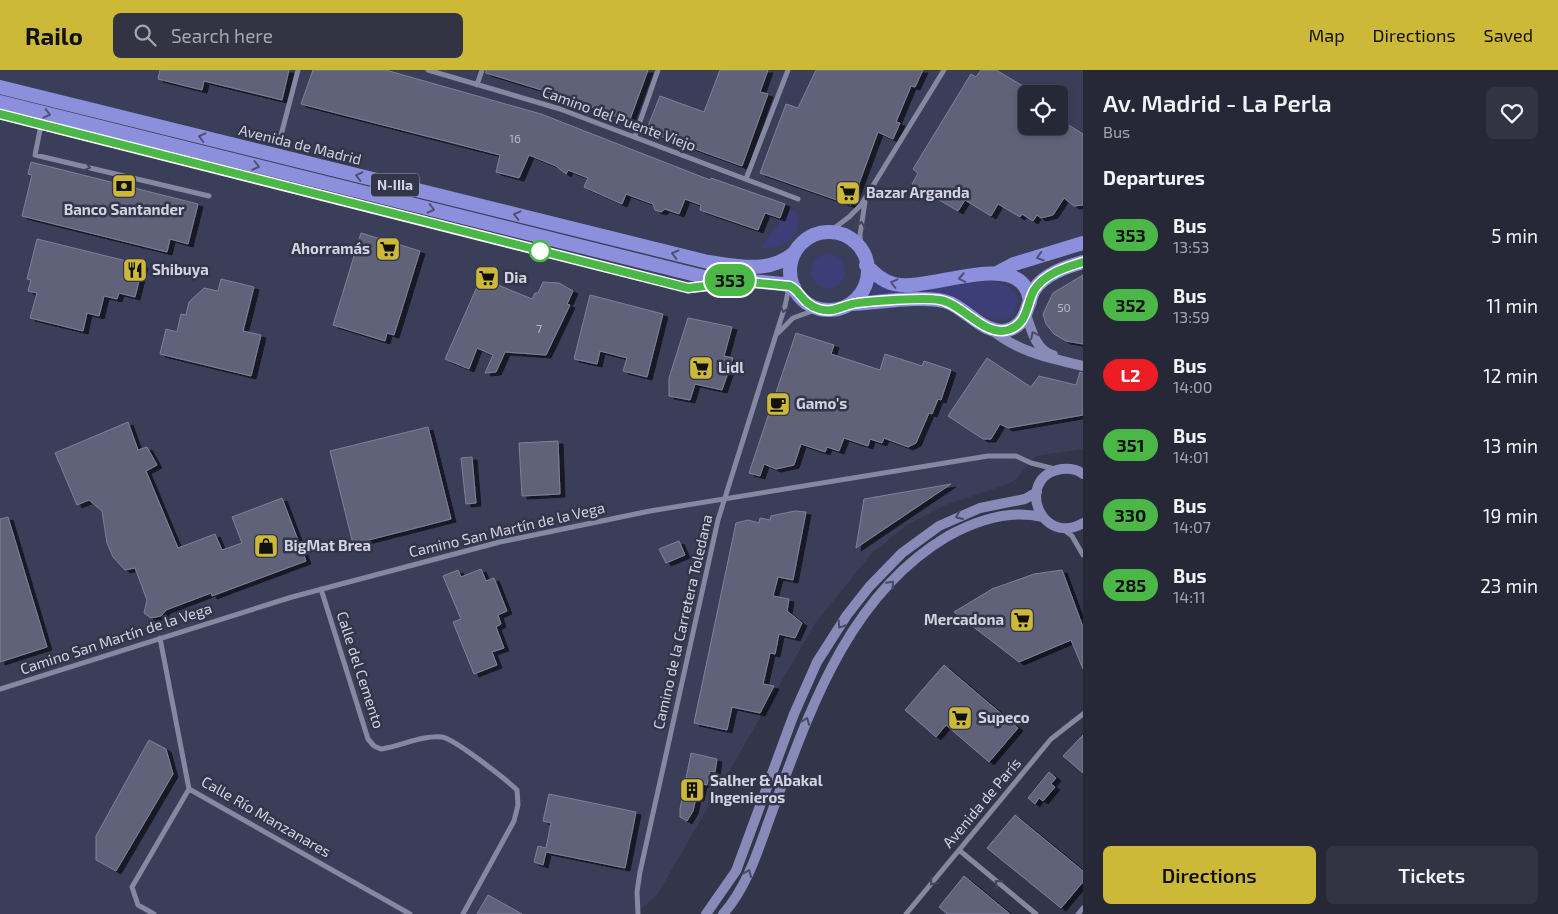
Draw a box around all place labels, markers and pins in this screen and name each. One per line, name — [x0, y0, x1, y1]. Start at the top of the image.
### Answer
bank icon: Banco Santander — [111, 173, 137, 199]
supermarket icon: Bazar Arganda — [835, 180, 861, 206]
place label: Bazar Arganda — [866, 183, 969, 201]
place label: Banco Santander — [64, 200, 185, 218]
supermarket icon: Ahorramás — [375, 236, 401, 262]
place label: Ahorramás — [291, 239, 370, 257]
unlabelled marker — [529, 240, 551, 262]
restaurant icon: Shibuya — [122, 257, 148, 283]
place label: Shibuya — [152, 260, 209, 279]
supermarket icon: Dia — [474, 265, 500, 291]
place label: Dia — [504, 268, 527, 286]
supermarket icon: Lidl — [688, 355, 714, 381]
place label: Lidl — [718, 358, 744, 376]
cafe icon: Gamo's — [765, 391, 791, 417]
place label: Gamo's — [796, 394, 847, 412]
shop icon: BigMat Brea — [253, 533, 279, 559]
place label: BigMat Brea — [284, 536, 371, 554]
supermarket icon: Mercadona — [1009, 607, 1035, 633]
place label: Mercadona — [924, 610, 1004, 628]
supermarket icon: Supeco — [947, 705, 973, 731]
place label: Supeco — [978, 708, 1030, 726]
place label: Salher & Abakal Ingenieros — [710, 771, 823, 806]
building icon: Salher & Abakal Ingenieros — [679, 777, 705, 803]

